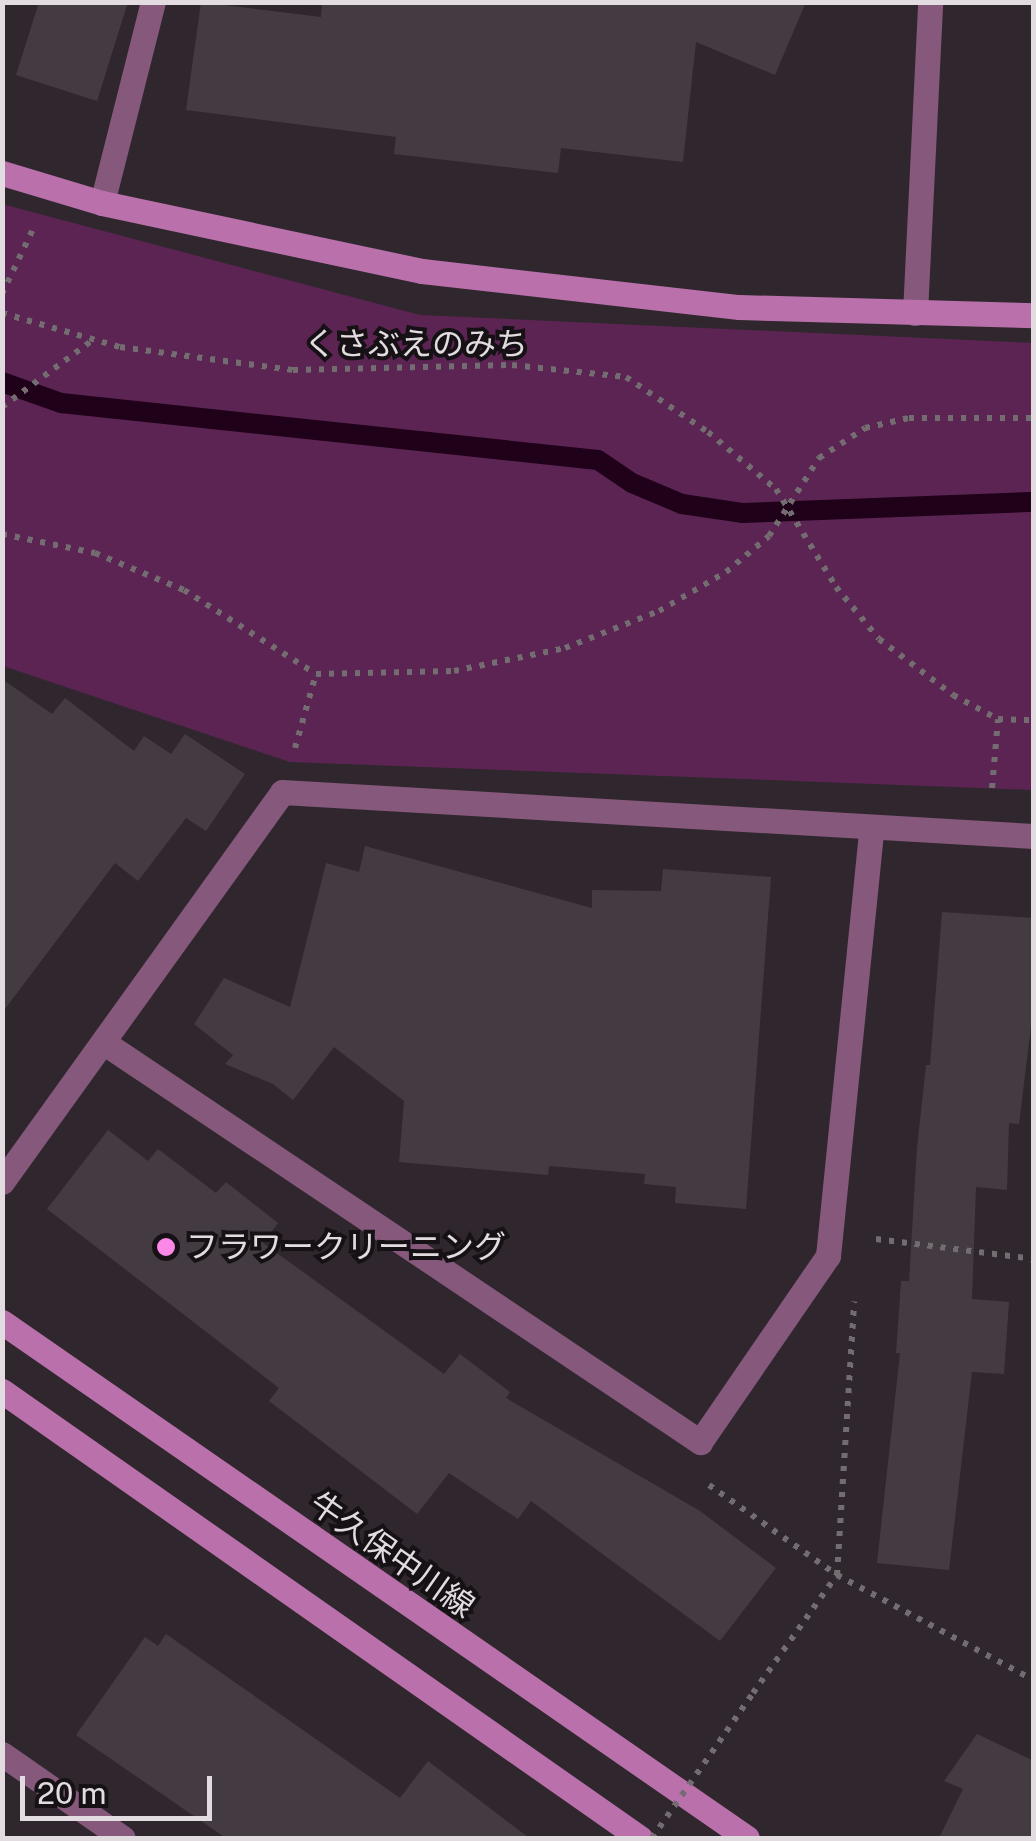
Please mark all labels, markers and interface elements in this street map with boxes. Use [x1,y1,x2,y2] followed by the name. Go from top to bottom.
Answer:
[304,325,528,363] street label: くさぶえのみち
[186,1228,506,1266] place label: フラワークリーニング
[155,1236,177,1258] marker: フラワークリーニング
[302,1484,482,1626] street label: 牛久保中川線
[25,1756,218,1818] scale bar
[37,1775,106,1811] text: 20 m

